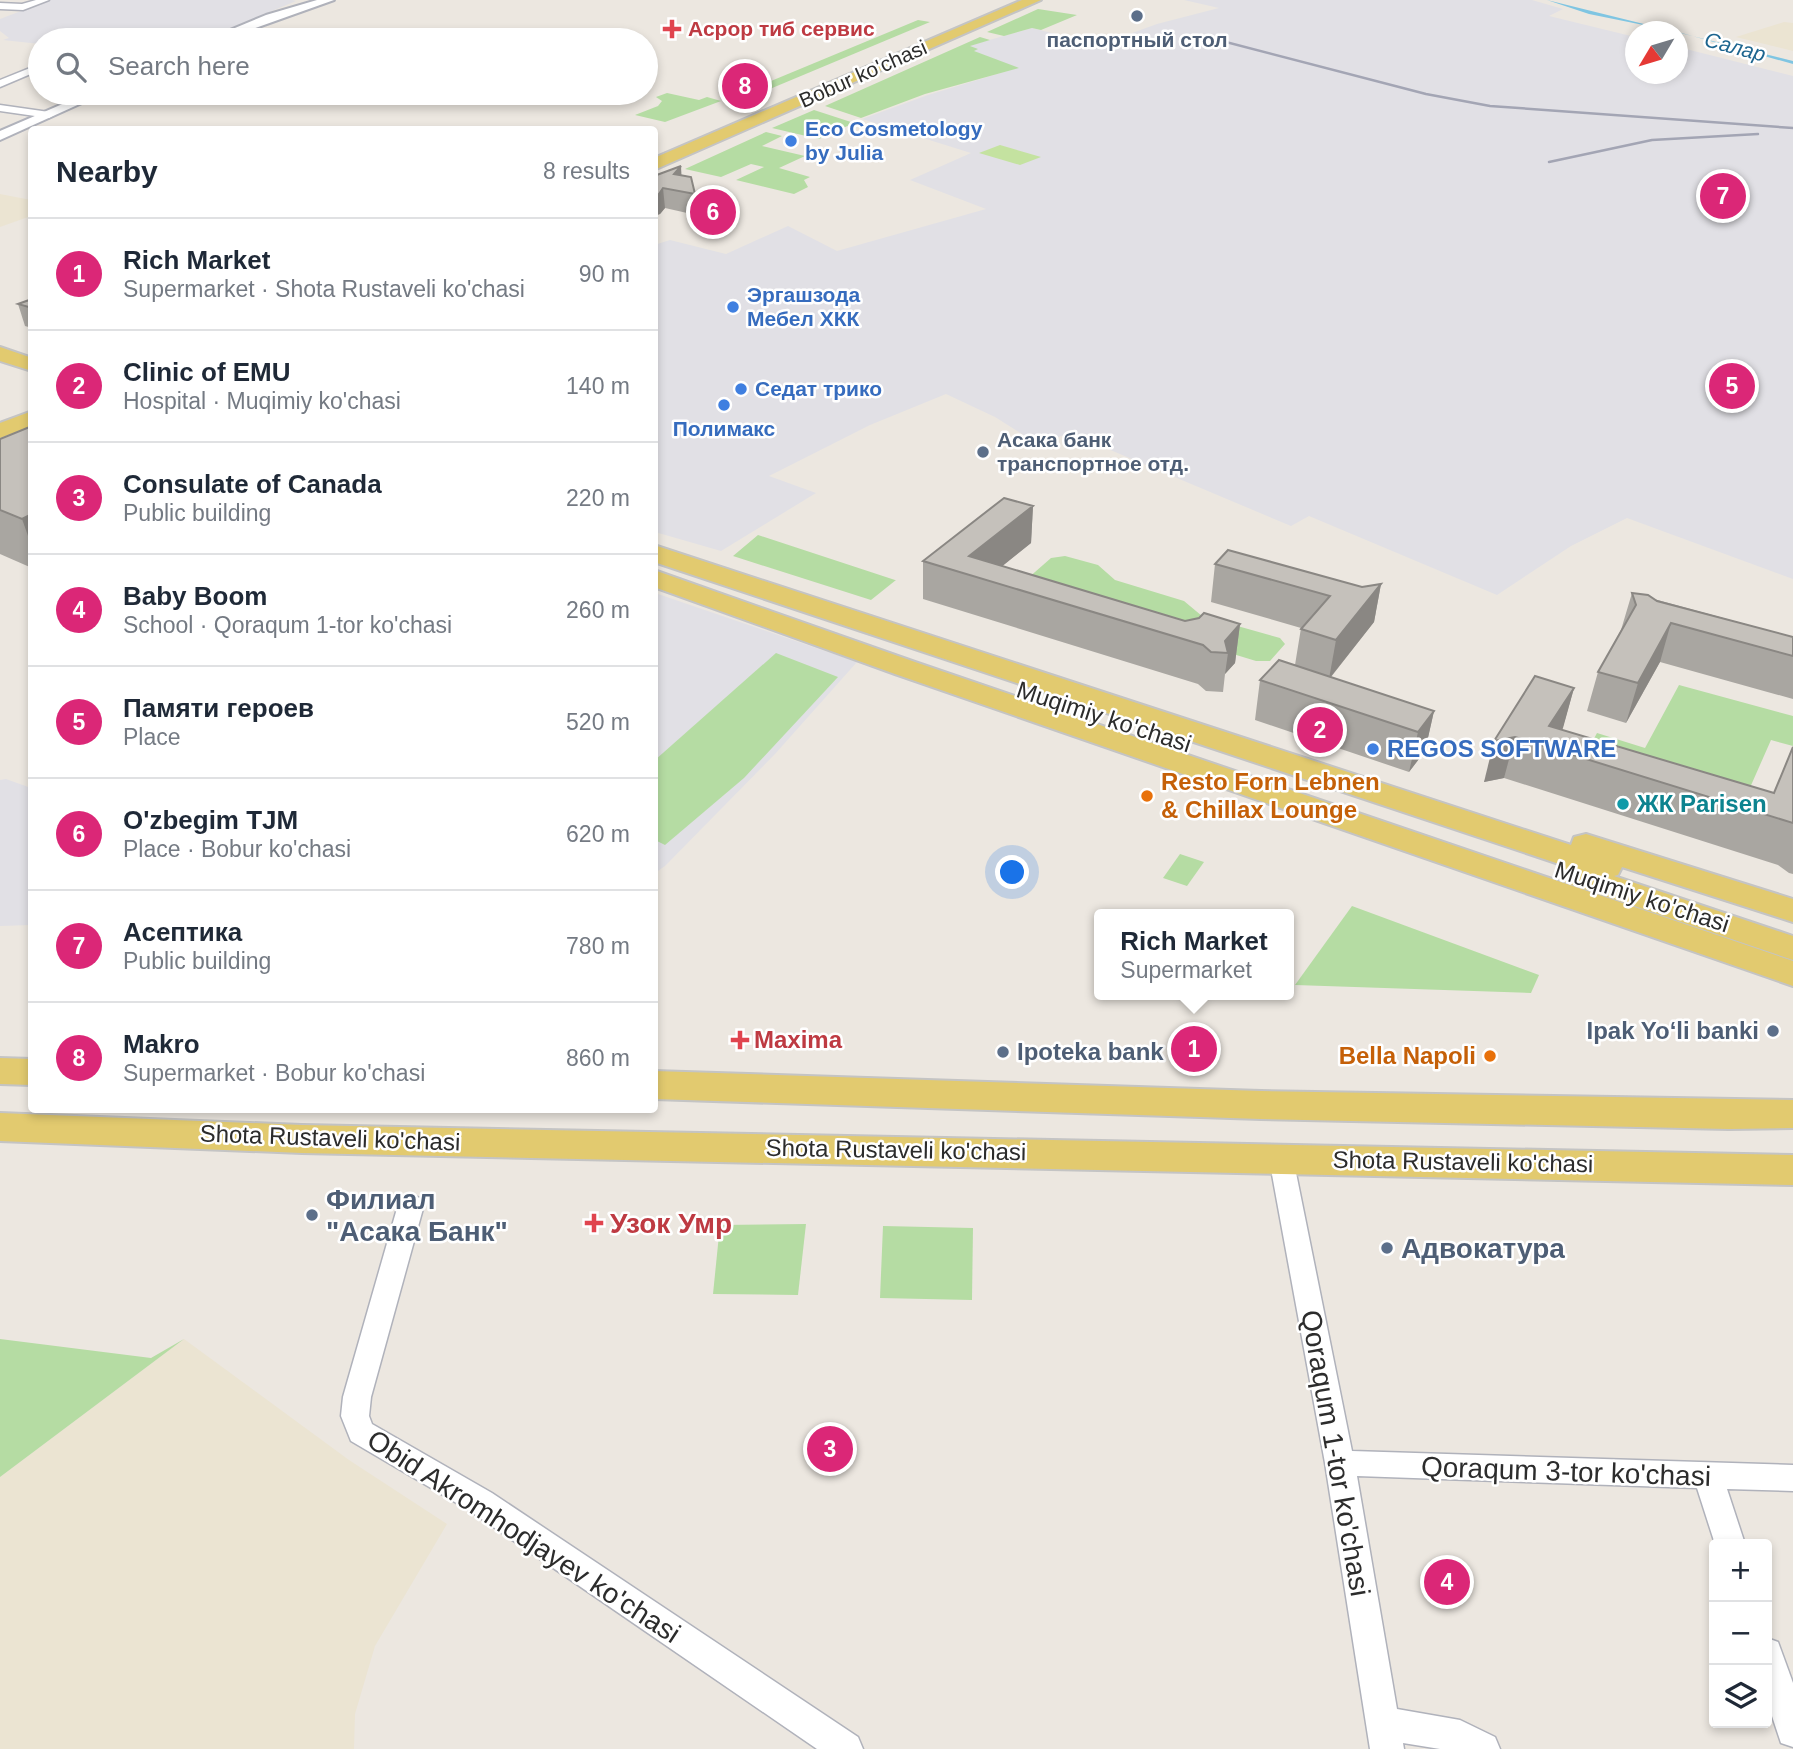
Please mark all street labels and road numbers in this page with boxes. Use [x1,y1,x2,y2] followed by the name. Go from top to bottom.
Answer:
[795,35,930,112] street label: Bobur ko'chasi
[1013,676,1195,757] street label: Muqimiy ko'chasi
[1551,856,1733,937] street label: Muqimiy ko'chasi
[199,1119,461,1156] street label: Shota Rustaveli ko'chasi
[765,1134,1027,1165] street label: Shota Rustaveli ko'chasi
[1332,1146,1594,1177] street label: Shota Rustaveli ko'chasi
[1295,1308,1376,1599] street label: Qoraqum 1-tor ko'chasi
[362,1424,686,1649] street label: Obid Akromhodjayev ko'chasi
[1420,1451,1712,1492] street label: Qoraqum 3-tor ko'chasi

